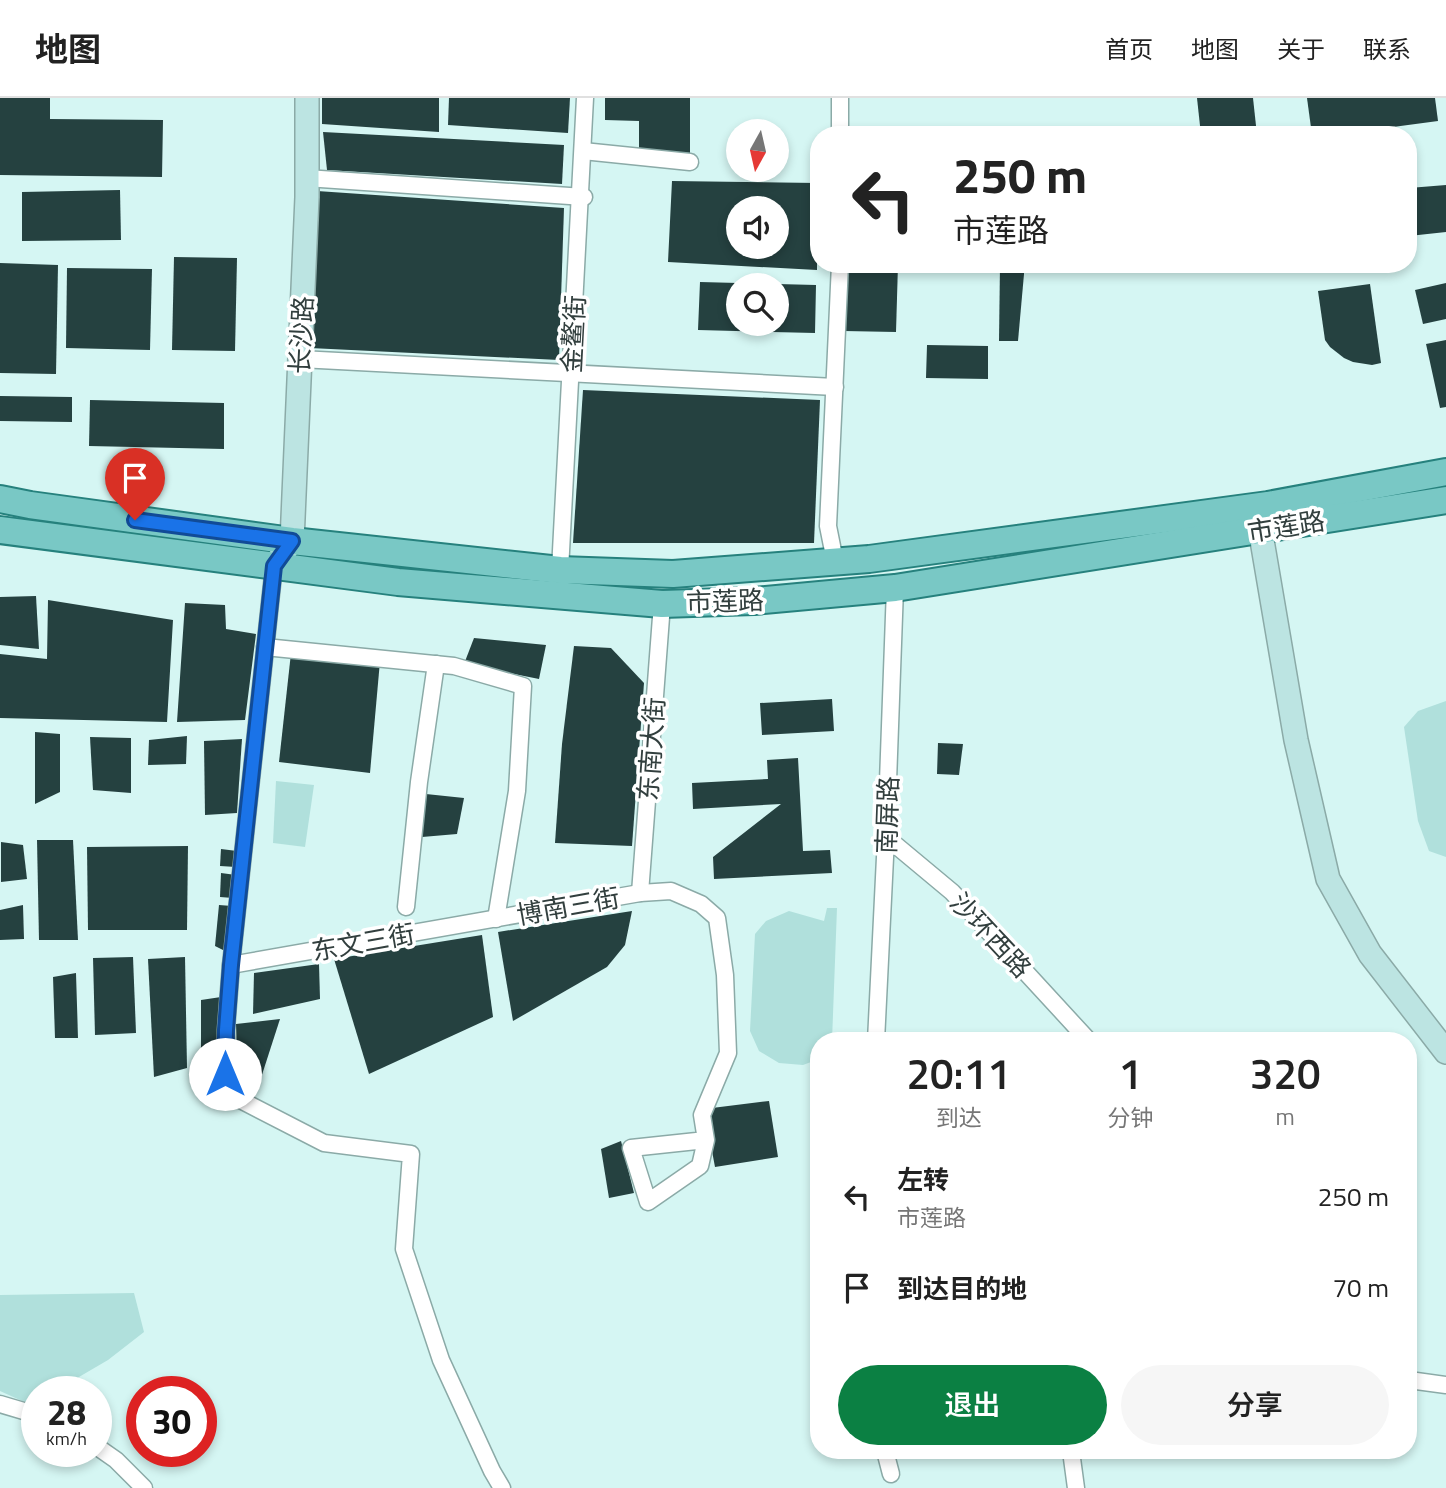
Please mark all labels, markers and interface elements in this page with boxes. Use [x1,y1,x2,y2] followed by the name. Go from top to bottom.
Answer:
[35,24,101,74] text: 地图
[1105,31,1153,67] text: 首页
[1191,31,1239,67] text: 地图
[1277,31,1325,67] text: 关于
[1363,31,1411,67] text: 联系
[726,119,789,182] north arrow
[726,119,789,336] map controls
[953,137,1087,212] text: 250 m
[838,154,929,245] icon: left
[726,196,789,259] button: sound
[953,206,1049,254] text: 市莲路
[726,273,789,336] button: search
[551,294,595,374] street label: 金鳌街
[279,295,323,375] street label: 长沙路
[105,448,165,520] pin
[116,459,154,497] icon: arrive
[1244,501,1328,551] street label: 市莲路
[685,580,765,622] street label: 市莲路
[628,696,674,802] street label: 东南大街
[866,775,908,855] street label: 南屏路
[513,878,623,934] street label: 博南三街
[941,884,1041,986] street label: 沙环西路
[308,914,418,970] street label: 东文三街
[188,1037,262,1111] position arrow
[907,1041,1011,1105] text: 20:11
[1119,1041,1142,1105] text: 1
[1250,1041,1320,1105] text: 320
[1276,1099,1295,1134] text: m
[936,1100,982,1135] text: 到达
[1107,1100,1153,1135] text: 分钟
[897,1160,949,1199] text: 左转
[1318,1177,1389,1216] text: 250 m
[838,1178,876,1216] icon: left
[897,1200,966,1235] text: 市莲路
[1332,1268,1389,1307] text: 70 m
[838,1269,876,1307] icon: arrive
[897,1269,1027,1308] text: 到达目的地
[838,1365,1107,1445] button: 退出
[1121,1365,1389,1445] button: 分享
[126,1376,217,1467] speed limit sign: 30
[47,1385,86,1439] text: 28
[46,1425,87,1452] text: km/h

